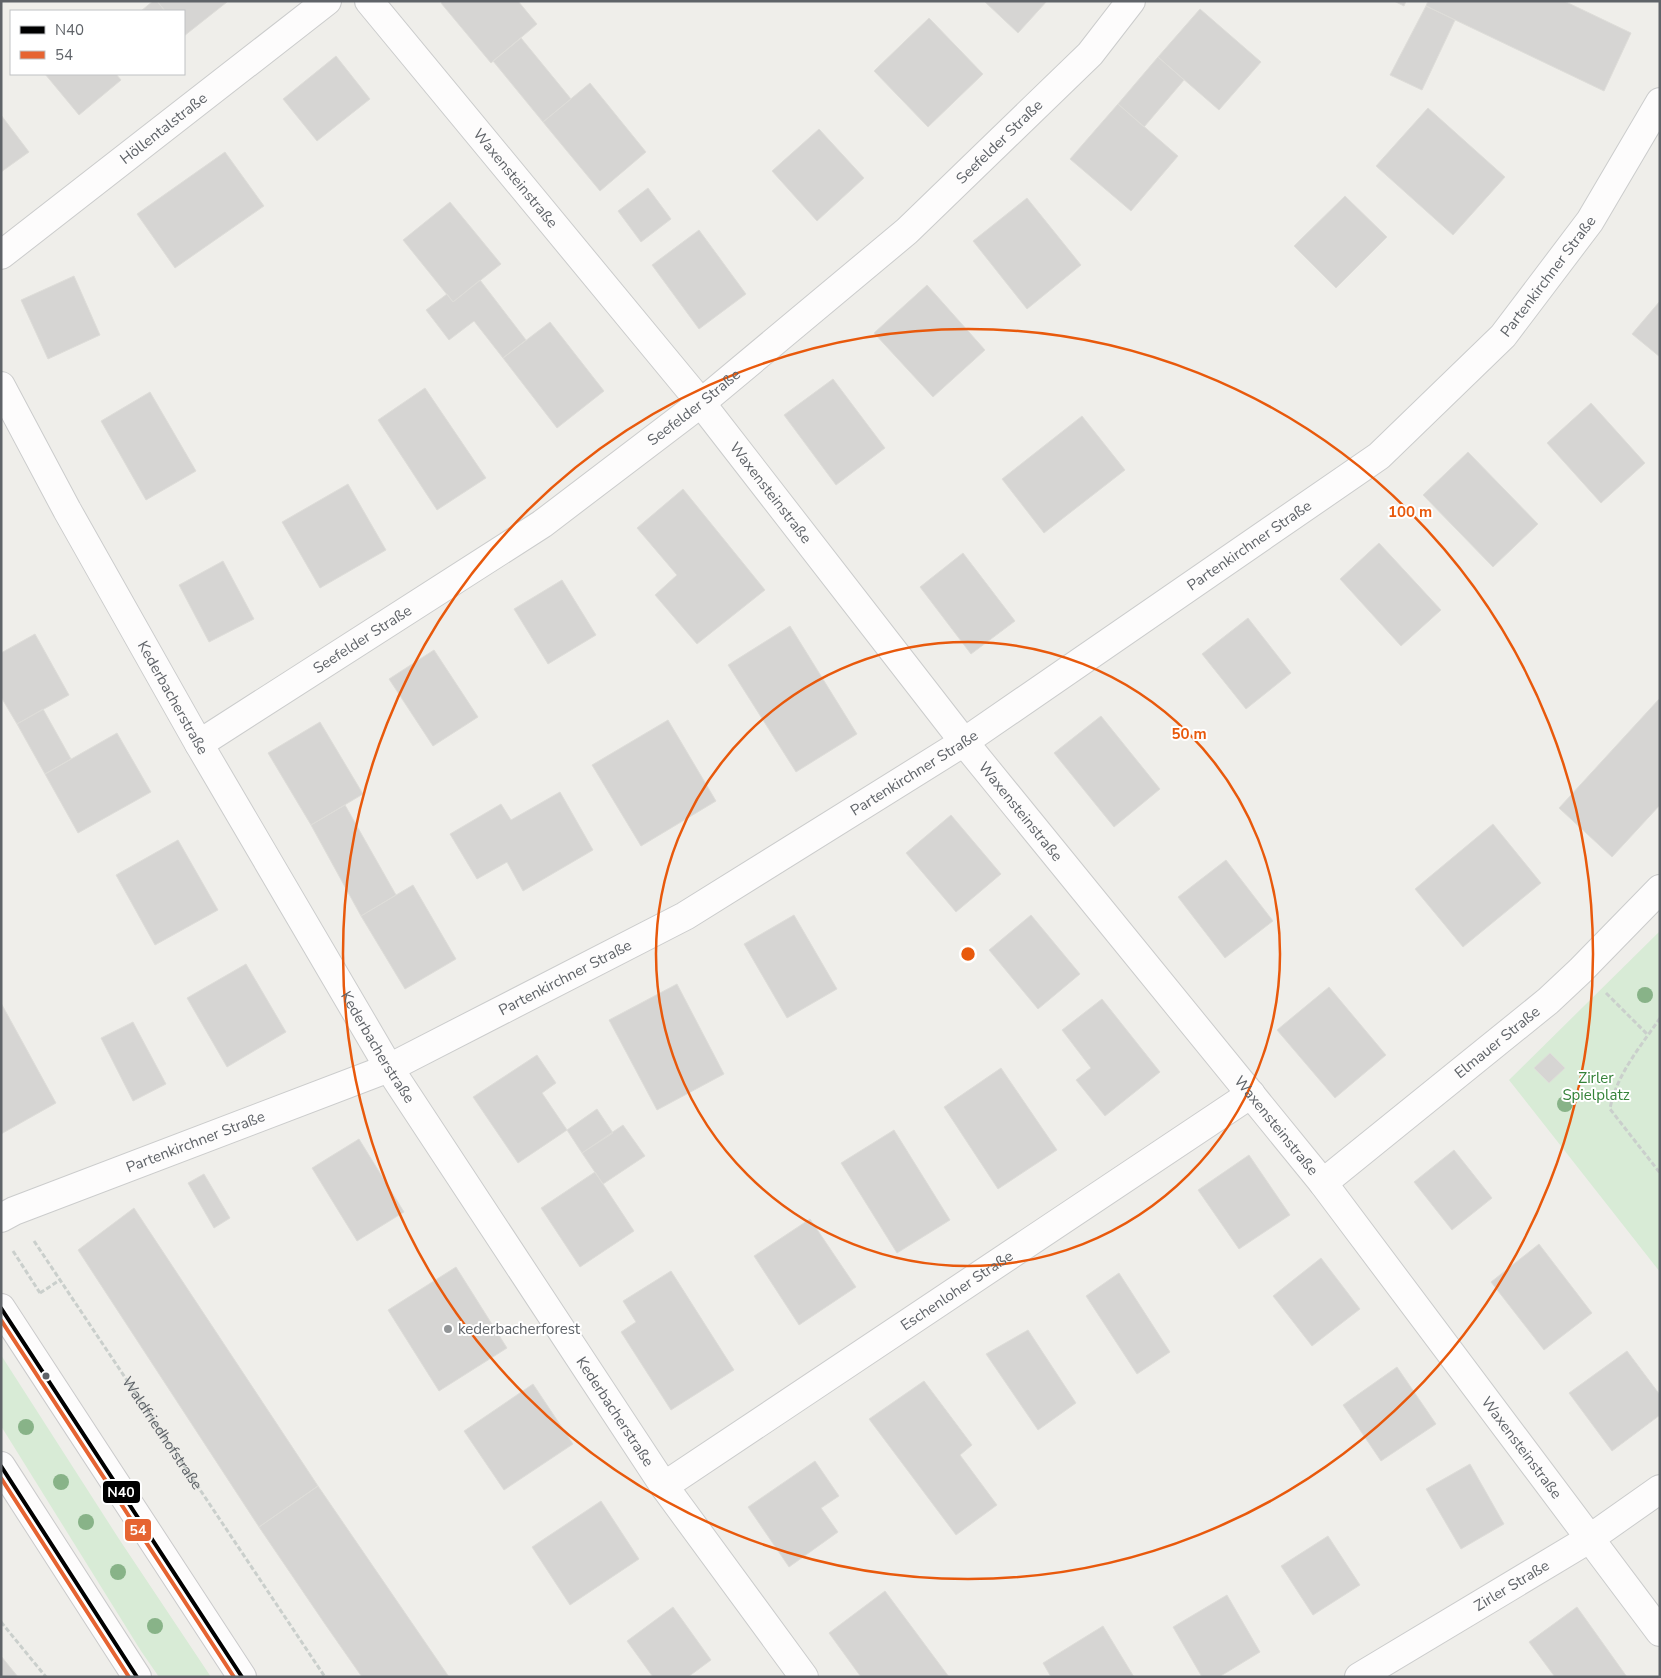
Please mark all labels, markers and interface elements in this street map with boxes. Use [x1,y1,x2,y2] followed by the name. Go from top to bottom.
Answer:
[10,10,185,75] legend
[55,20,84,40] text: N40
[55,45,73,65] text: 54
[116,88,211,169] street label: Höllentalstraße
[952,95,1047,188] street label: Seefelder Straße
[469,125,562,232] street label: Waxensteinstraße
[1496,212,1601,341] street label: Partenkirchner Straße
[643,364,745,450] street label: Seefelder Straße
[725,438,816,548] street label: Waxensteinstraße
[1183,496,1315,595] street label: Partenkirchner Straße
[1388,502,1432,522] text: 100 m
[309,600,415,678] street label: Seefelder Straße
[133,637,213,758] street label: Kederbacherstraße
[1171,724,1207,744] text: 50 m
[847,725,982,820] street label: Partenkirchner Straße
[974,757,1067,866] street label: Waxensteinstraße
[495,935,635,1020] street label: Partenkirchner Straße
[959,945,977,963] centre of rings
[336,987,419,1107] street label: Kederbacherstraße
[1450,1001,1544,1083] street label: Elmauer Straße
[1562,1068,1630,1105] park label: Zirler Spielplatz
[1230,1072,1323,1180] street label: Waxensteinstraße
[123,1106,268,1177] street label: Partenkirchner Straße
[897,1246,1017,1335] street label: Eschenloher Straße
[458,1319,581,1339] place label: kederbacherforest
[442,1323,454,1335] marker: kederbacherforest
[572,1353,658,1470] street label: Kederbacherstraße
[41,1371,51,1381] unlabelled marker
[117,1373,207,1494] street label: Waldfriedhofstraße
[1477,1392,1567,1503] street label: Waxensteinstraße
[102,1480,141,1504] line badge: N40
[107,1483,135,1502] text: N40
[124,1518,152,1542] line badge: 54
[130,1521,147,1540] text: 54
[1470,1555,1553,1616] street label: Zirler Straße

